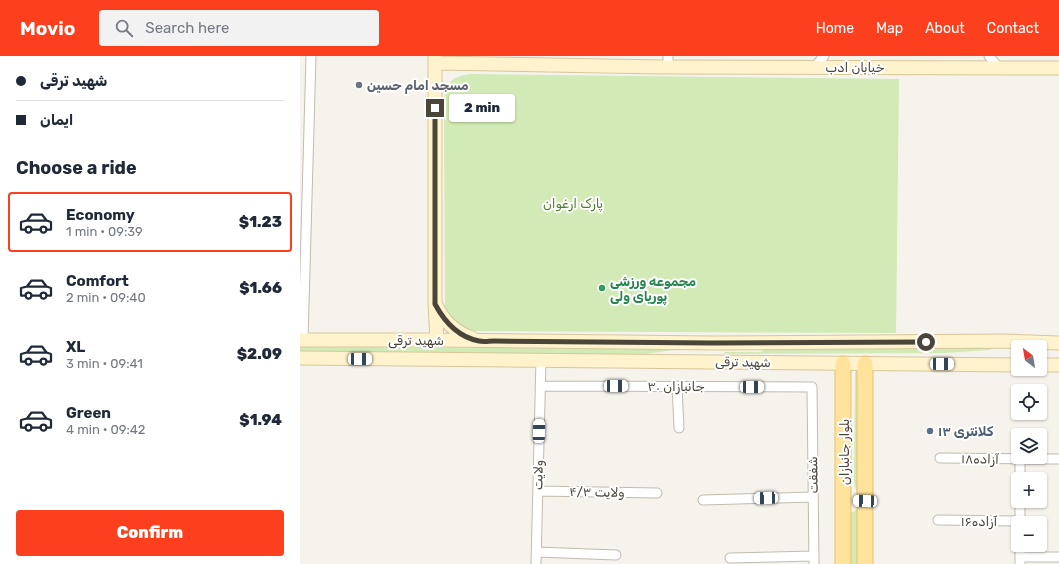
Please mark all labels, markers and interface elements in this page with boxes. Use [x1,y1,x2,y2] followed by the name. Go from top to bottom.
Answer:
[99,10,379,46] search box
[20,17,75,40] text: Movio
[113,17,135,39] icon: search
[145,19,229,37] text: Search here
[816,20,854,37] text: Home
[876,20,903,37] text: Map
[925,20,965,37] text: About
[987,20,1039,37] text: Contact
[825,60,885,75] street label: خیابان ادب
[40,72,107,90] text: شهید ترقی
[367,78,469,94] place label: مسجد امام حسین
[354,80,364,90] marker: مسجد امام حسین
[449,94,515,122] callout: 2 min
[426,99,444,117] route end
[464,100,500,115] text: 2 min
[40,111,74,129] text: ایمان
[16,157,137,179] text: Choose a ride
[543,196,603,212] park label: پارک ارغوان
[18,204,54,240] icon: car
[66,206,135,224] text: Economy
[239,213,282,231] text: $1.23
[66,224,143,239] text: 1 min · 09:39
[18,270,54,306] icon: car
[66,272,129,290] text: Comfort
[610,274,696,306] place label: مجموعه ورزشی پوریای ولی
[239,279,282,297] text: $1.66
[597,283,607,293] marker: مجموعه ورزشی پوریای ولی
[66,290,146,305] text: 2 min · 09:40
[388,333,444,349] street label: شهید ترقی
[917,333,935,351] route start
[18,336,54,372] icon: car
[66,338,85,356] text: XL
[1011,340,1047,376] north arrow
[1011,340,1047,552] map controls
[237,345,282,363] text: $2.09
[348,353,372,365] car
[715,354,771,371] street label: شهید ترقی
[66,356,143,371] text: 3 min · 09:41
[930,358,954,370] car
[648,379,704,395] street label: جانبازان ۳۰
[604,380,628,392] car
[740,381,764,393] car
[1011,384,1047,420] button: locate
[18,402,54,438] icon: car
[66,404,111,422] text: Green
[239,411,282,429] text: $1.94
[533,419,545,443] car
[837,419,853,485] street label: بلوار جانبازان
[66,422,146,437] text: 4 min · 09:42
[938,424,994,439] place label: کلانتری ۱۳
[925,426,935,436] marker: کلانتری ۱۳
[1011,428,1047,464] button: layers
[961,451,999,468] street label: آزاده۱۸
[805,456,821,494] street label: شفقت
[530,460,547,490] street label: ولایت
[1011,472,1047,508] button: +
[569,484,625,501] street label: ولایت ۴/۳
[754,492,778,504] car
[853,495,877,507] car
[16,510,284,556] button: Confirm
[961,514,997,530] street label: آزاده۱۶
[1011,516,1047,552] button: −

